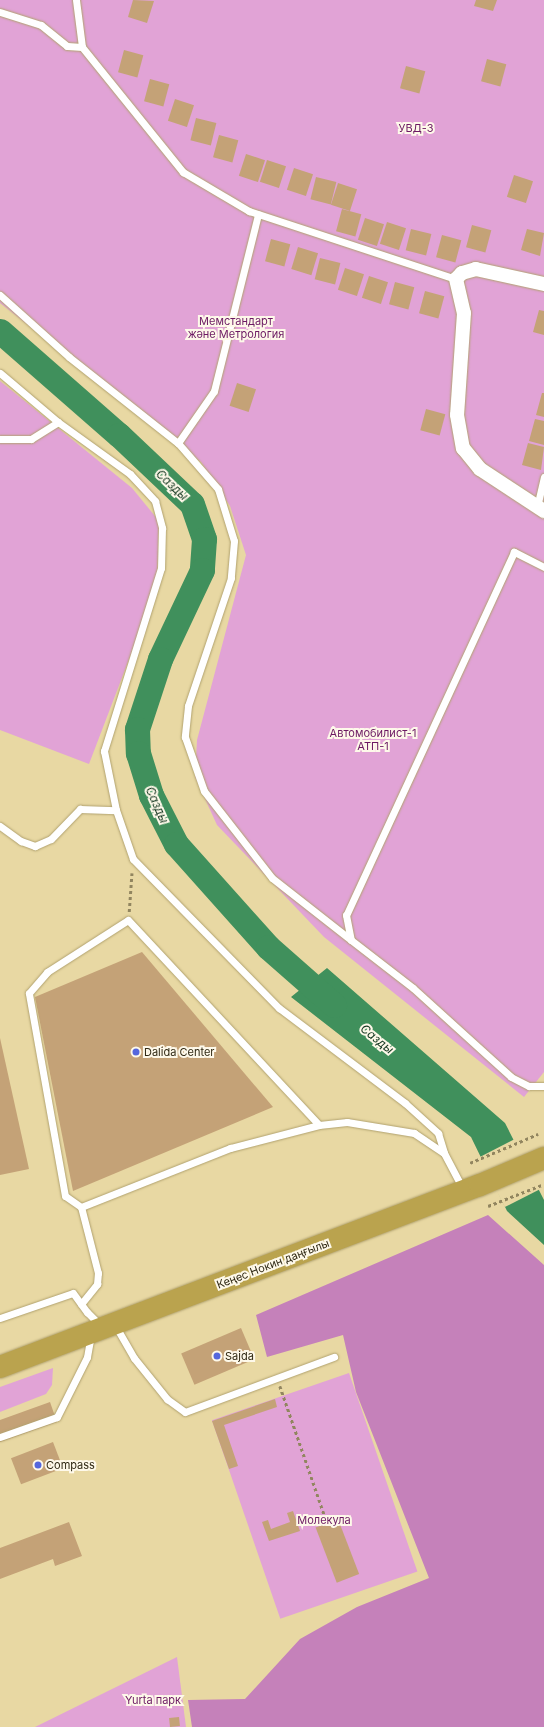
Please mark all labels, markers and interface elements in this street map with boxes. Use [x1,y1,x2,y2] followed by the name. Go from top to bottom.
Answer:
[399,121,433,135] park label: УВД-3
[188,315,284,341] park label: Мемстандарт және Метрология
[153,467,191,503] water label: Сазды
[330,727,416,753] park label: Автомобилист-1 АТП-1
[143,785,171,825] water label: Сазды
[358,1021,396,1057] water label: Сазды
[144,1045,214,1059] place label: Dalida Center
[131,1047,141,1057] marker: Dalida Center
[215,1236,331,1292] street label: Кеңес Нокин даңғылы
[225,1349,254,1363] place label: Sajda
[212,1351,222,1361] marker: Sajda
[46,1458,95,1472] place label: Compass
[33,1460,43,1470] marker: Compass
[297,1513,351,1527] park label: Молекула
[125,1693,181,1707] park label: Yurta парк

